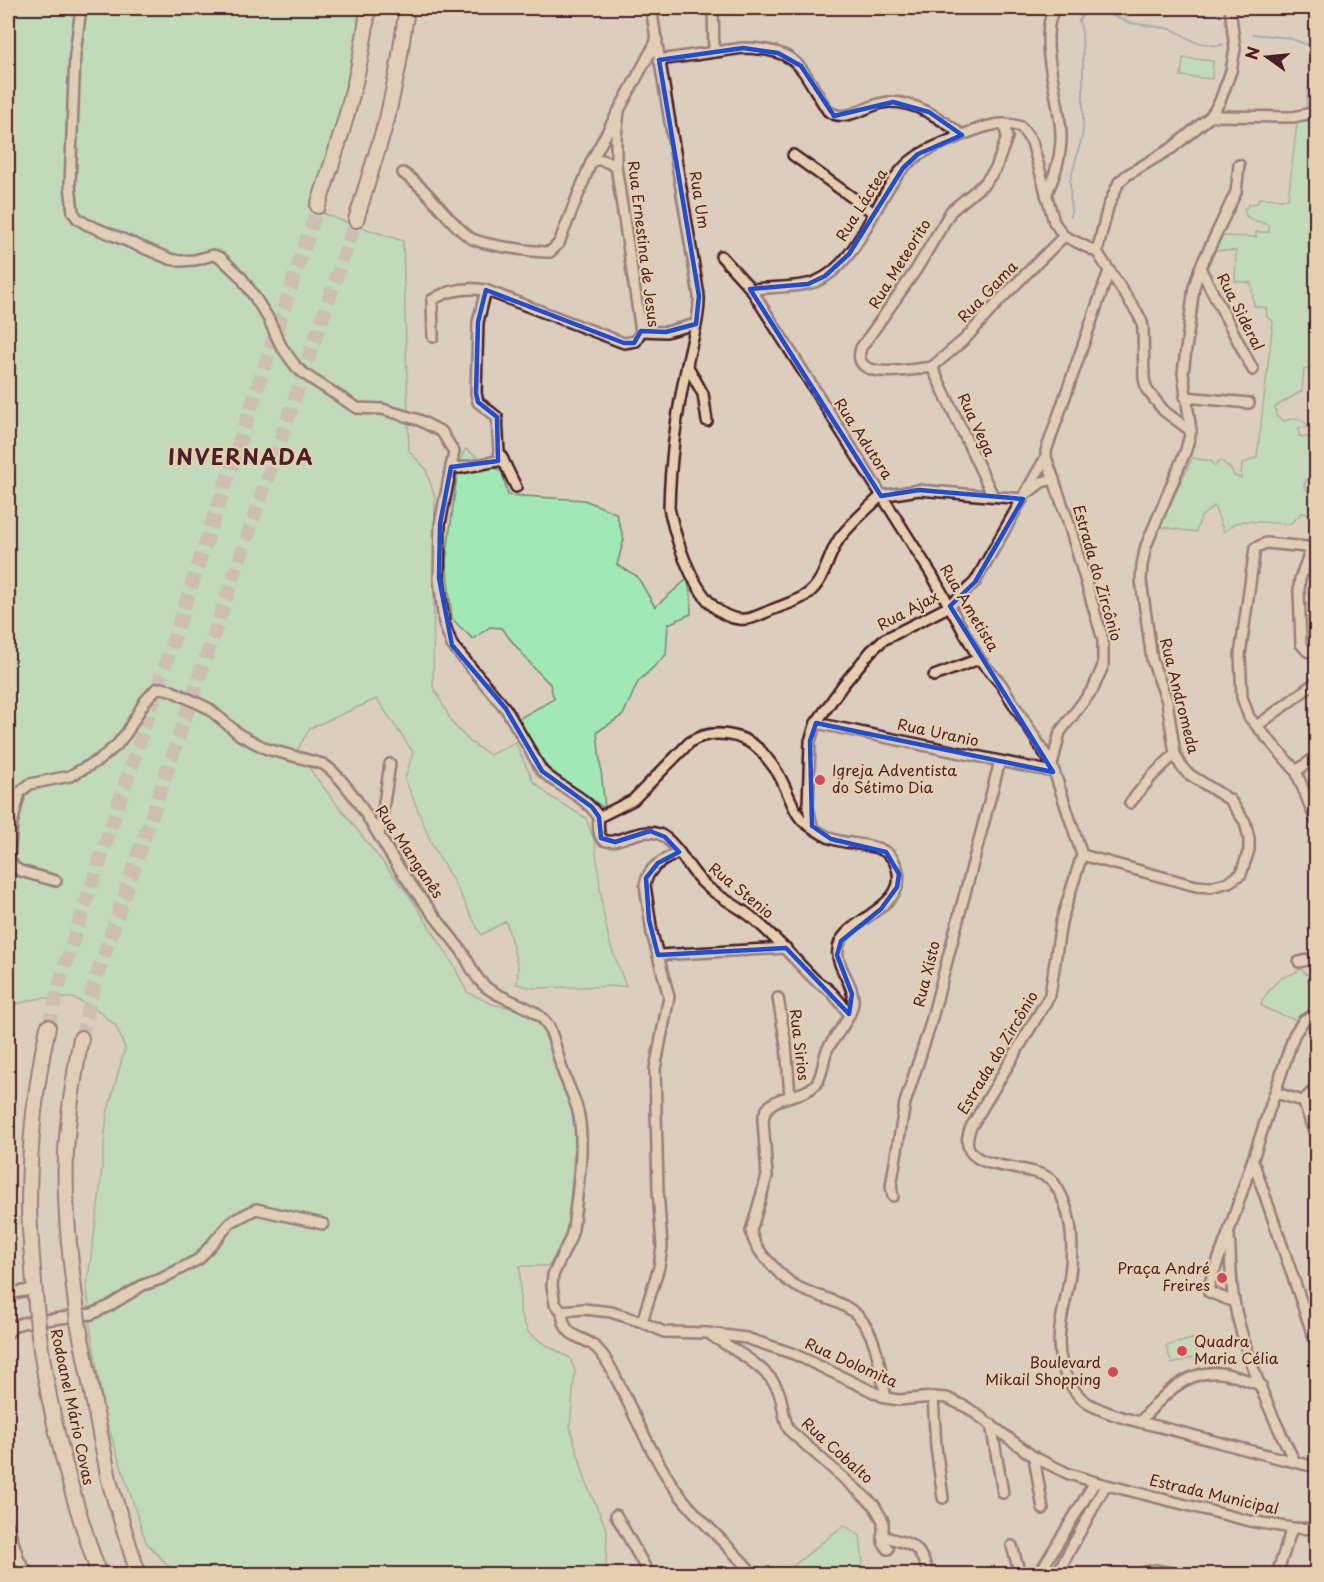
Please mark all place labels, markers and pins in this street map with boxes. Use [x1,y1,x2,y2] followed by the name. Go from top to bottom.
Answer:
[832,758,957,798] place label: Igreja Adventista do Sétimo Dia
[813,773,827,787] marker: Igreja Adventista do Sétimo Dia
[1117,1256,1210,1296] place label: Praça André Freires
[1215,1271,1229,1285] marker: Praça André Freires
[1194,1329,1279,1369] place label: Quadra Maria Célia
[1175,1344,1189,1358] marker: Quadra Maria Célia
[985,1350,1101,1390] place label: Boulevard Mikail Shopping
[1106,1365,1120,1379] marker: Boulevard Mikail Shopping

